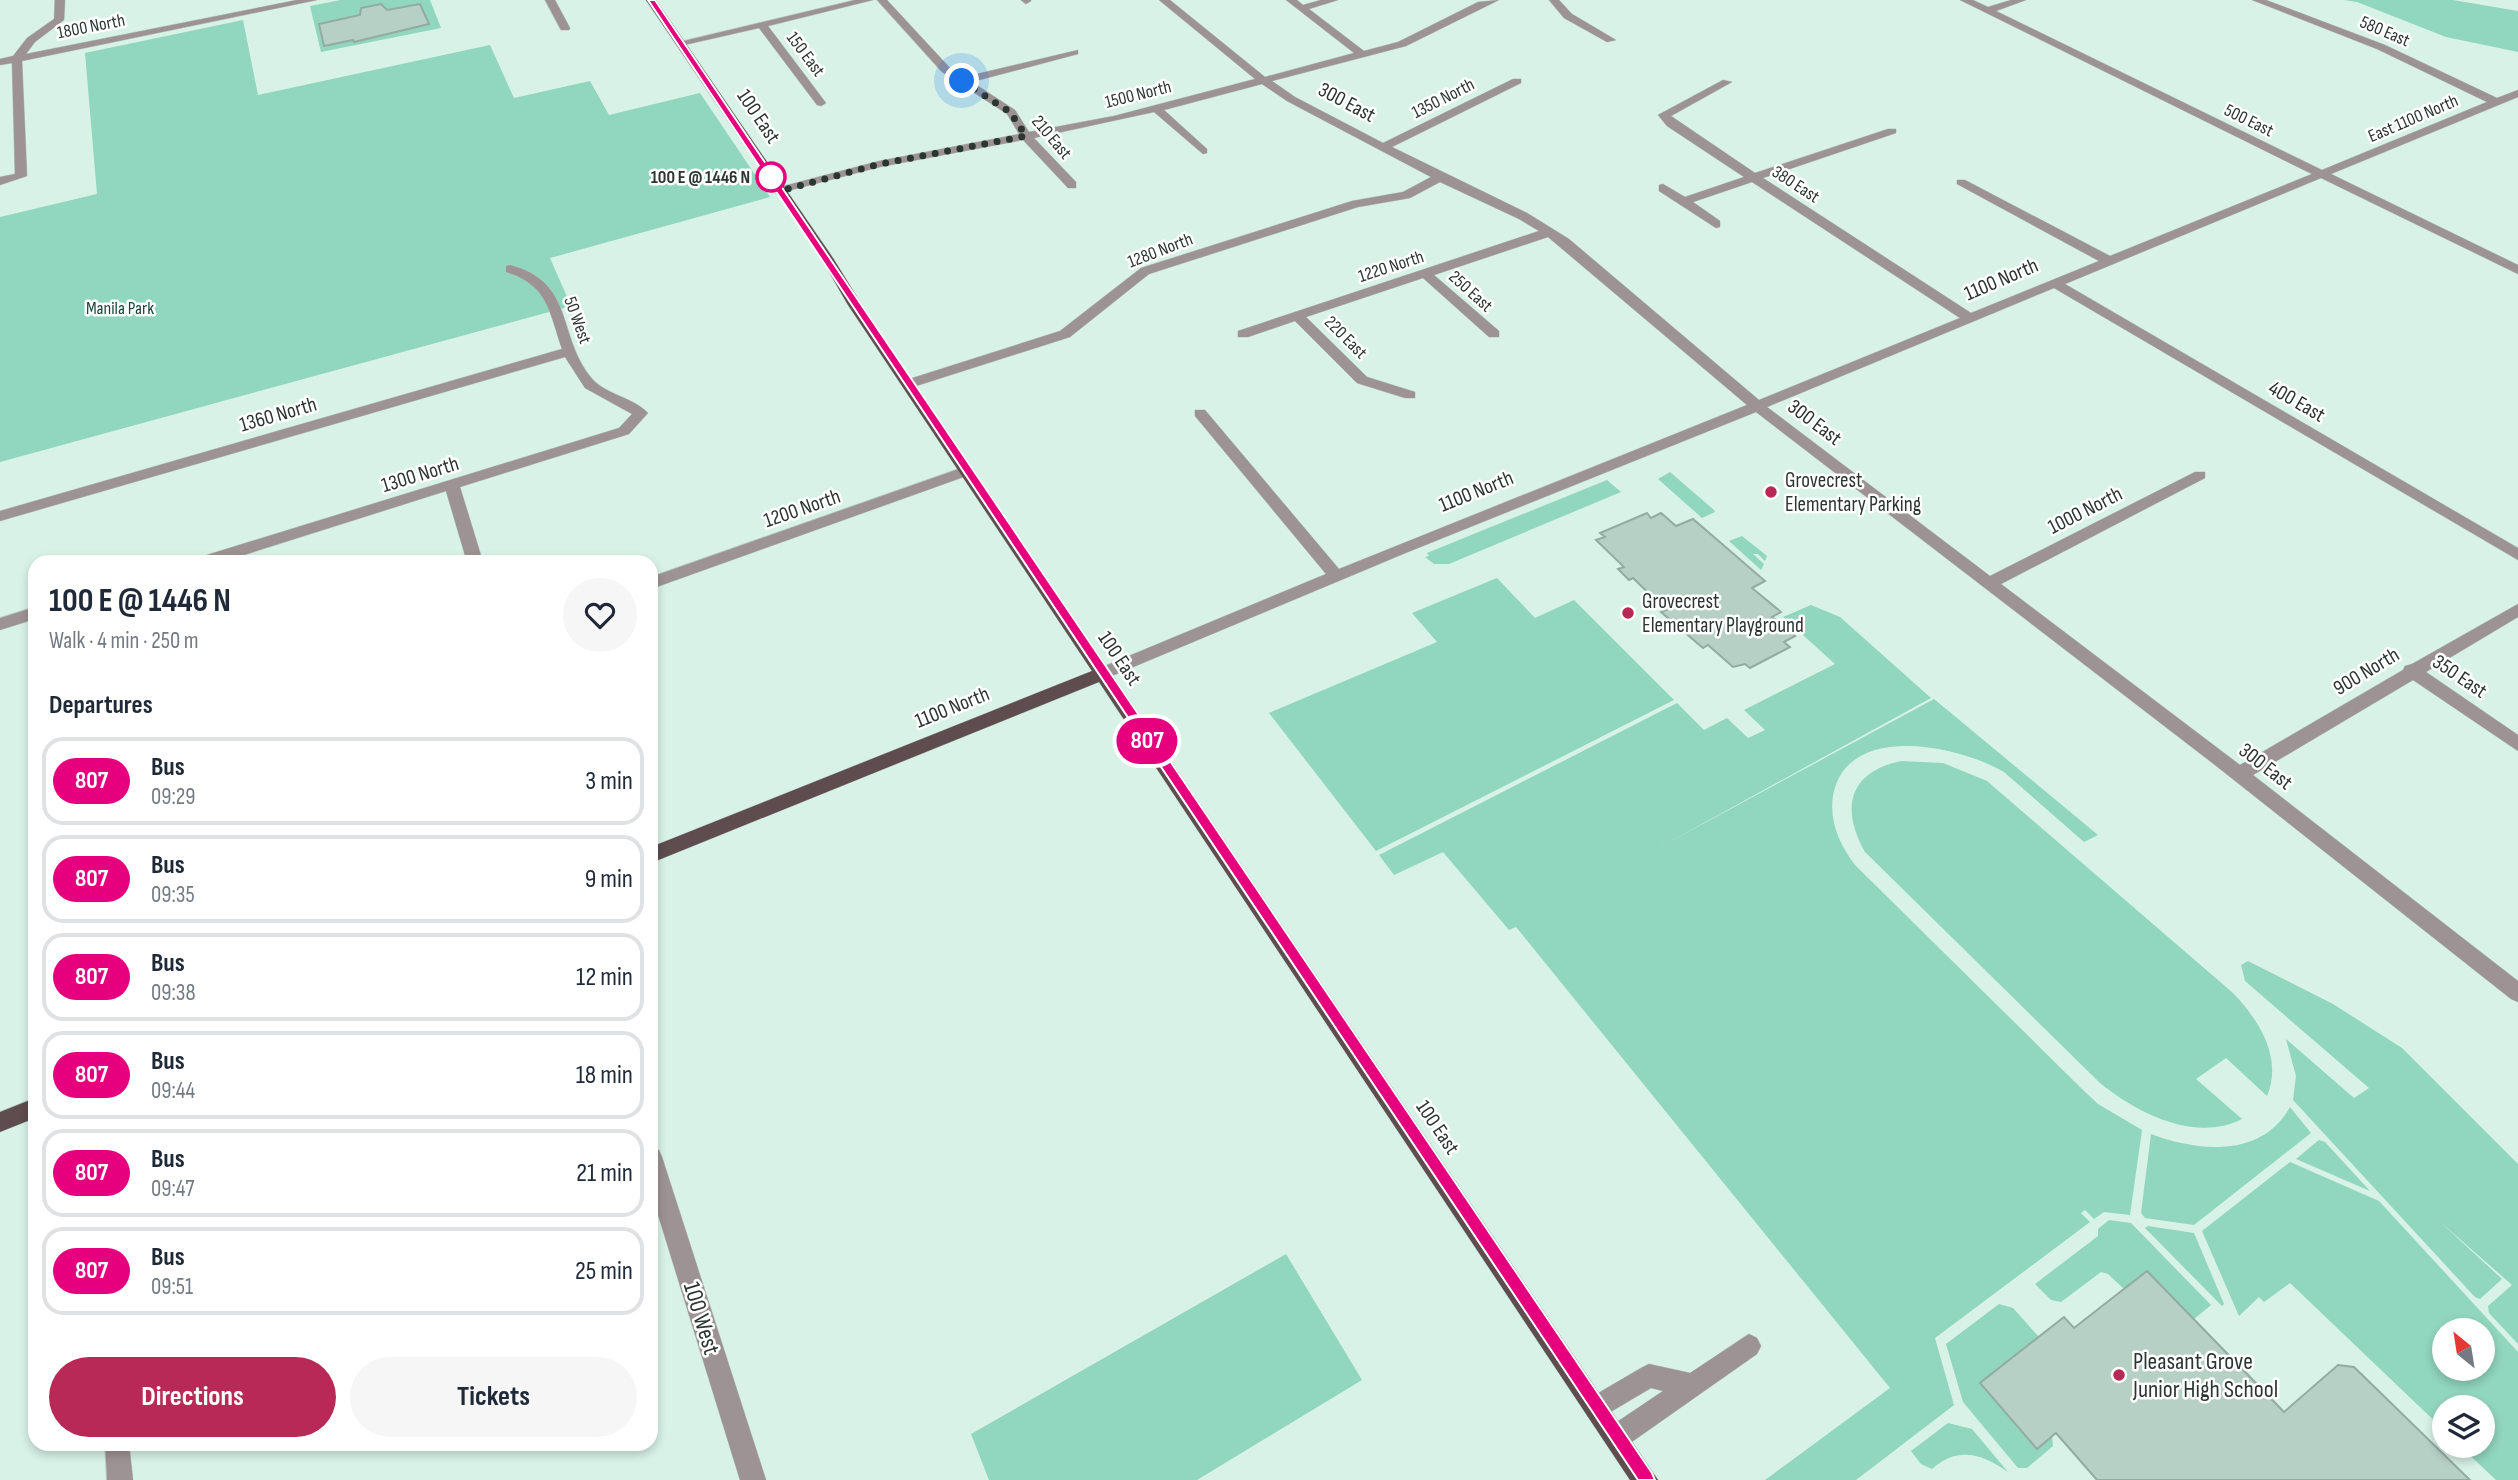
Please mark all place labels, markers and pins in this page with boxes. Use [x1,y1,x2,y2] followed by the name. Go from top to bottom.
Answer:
[756,162,786,192] marker: 100 E @ 1446 N
[651,167,750,188] place label: 100 E @ 1446 N
[1785,468,1921,517] place label: Grovecrest Elementary Parking
[1763,484,1779,500] marker: Grovecrest Elementary Parking
[1642,589,1804,638] place label: Grovecrest Elementary Playground
[1620,605,1636,621] marker: Grovecrest Elementary Playground
[2132,1347,2278,1404] place label: Pleasant Grove Junior High School
[2111,1367,2127,1383] marker: Pleasant Grove Junior High School

